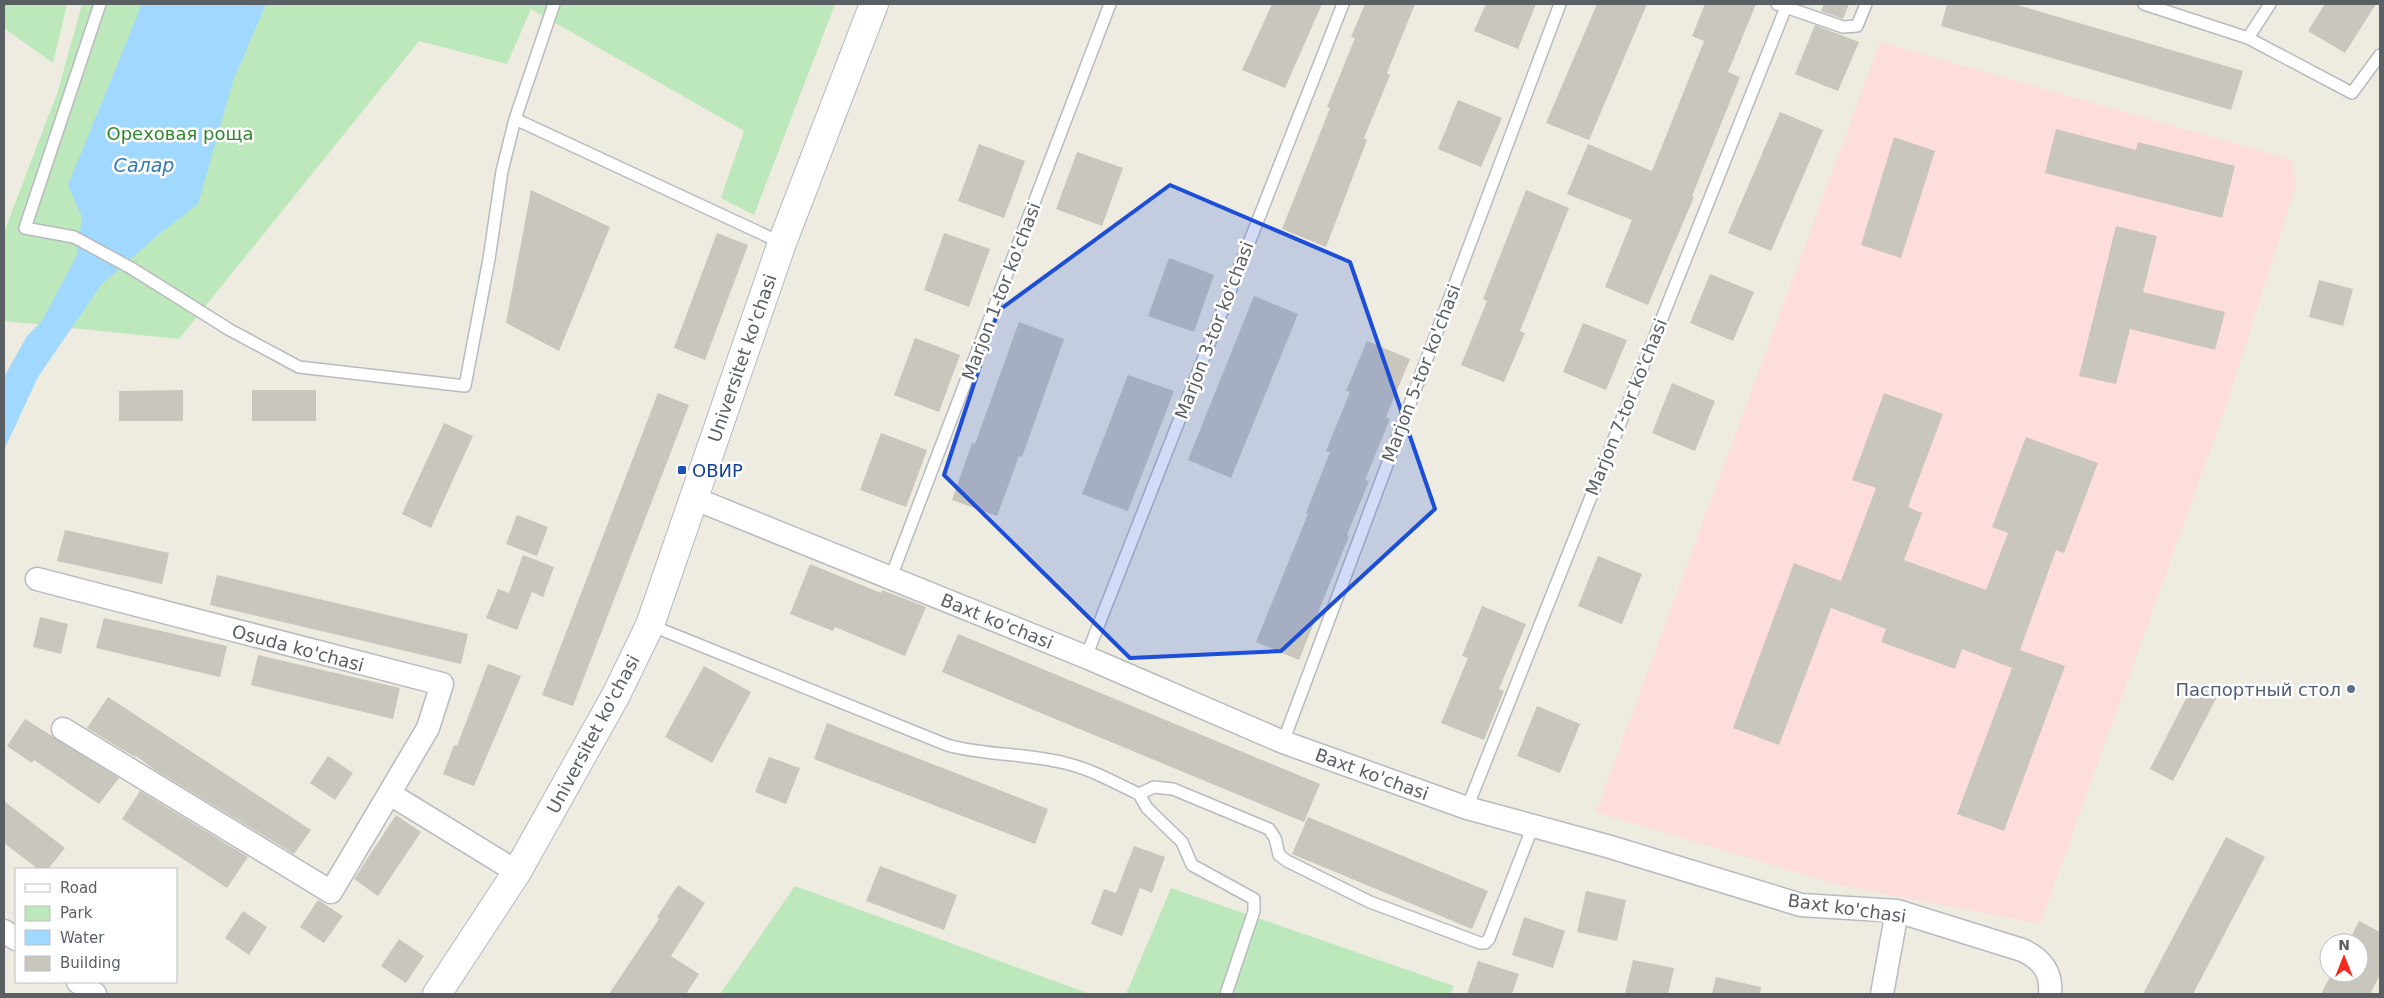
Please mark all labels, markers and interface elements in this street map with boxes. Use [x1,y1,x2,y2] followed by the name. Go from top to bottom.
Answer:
[107,123,253,144] park label: Ореховая роща
[114,154,174,176] water label: Салар
[957,199,1045,383] street label: Marjon 1-tor ko'chasi
[1170,238,1258,422] street label: Marjon 3-tor ko'chasi
[703,271,781,445] street label: Universitet ko'chasi
[1377,281,1465,465] street label: Marjon 5-tor ko'chasi
[1581,316,1671,498] street label: Marjon 7-tor ko'chasi
[692,460,743,481] place label: ОВИР
[676,464,688,476] marker: ОВИР
[938,589,1056,653] street label: Baxt ko'chasi
[230,620,366,676] street label: Osuda ko'chasi
[542,651,644,817] street label: Universitet ko'chasi
[2176,679,2341,700] place label: Паспортный стол
[2345,683,2357,695] marker: Паспортный стол
[1312,744,1432,804] street label: Baxt ko'chasi
[15,868,178,983] legend
[60,879,98,897] text: Road
[1786,889,1908,927] street label: Baxt ko'chasi
[60,904,93,922] text: Park
[60,929,105,947] text: Water
[2319,933,2369,983] north arrow
[2338,937,2350,953] text: N
[60,954,121,972] text: Building

